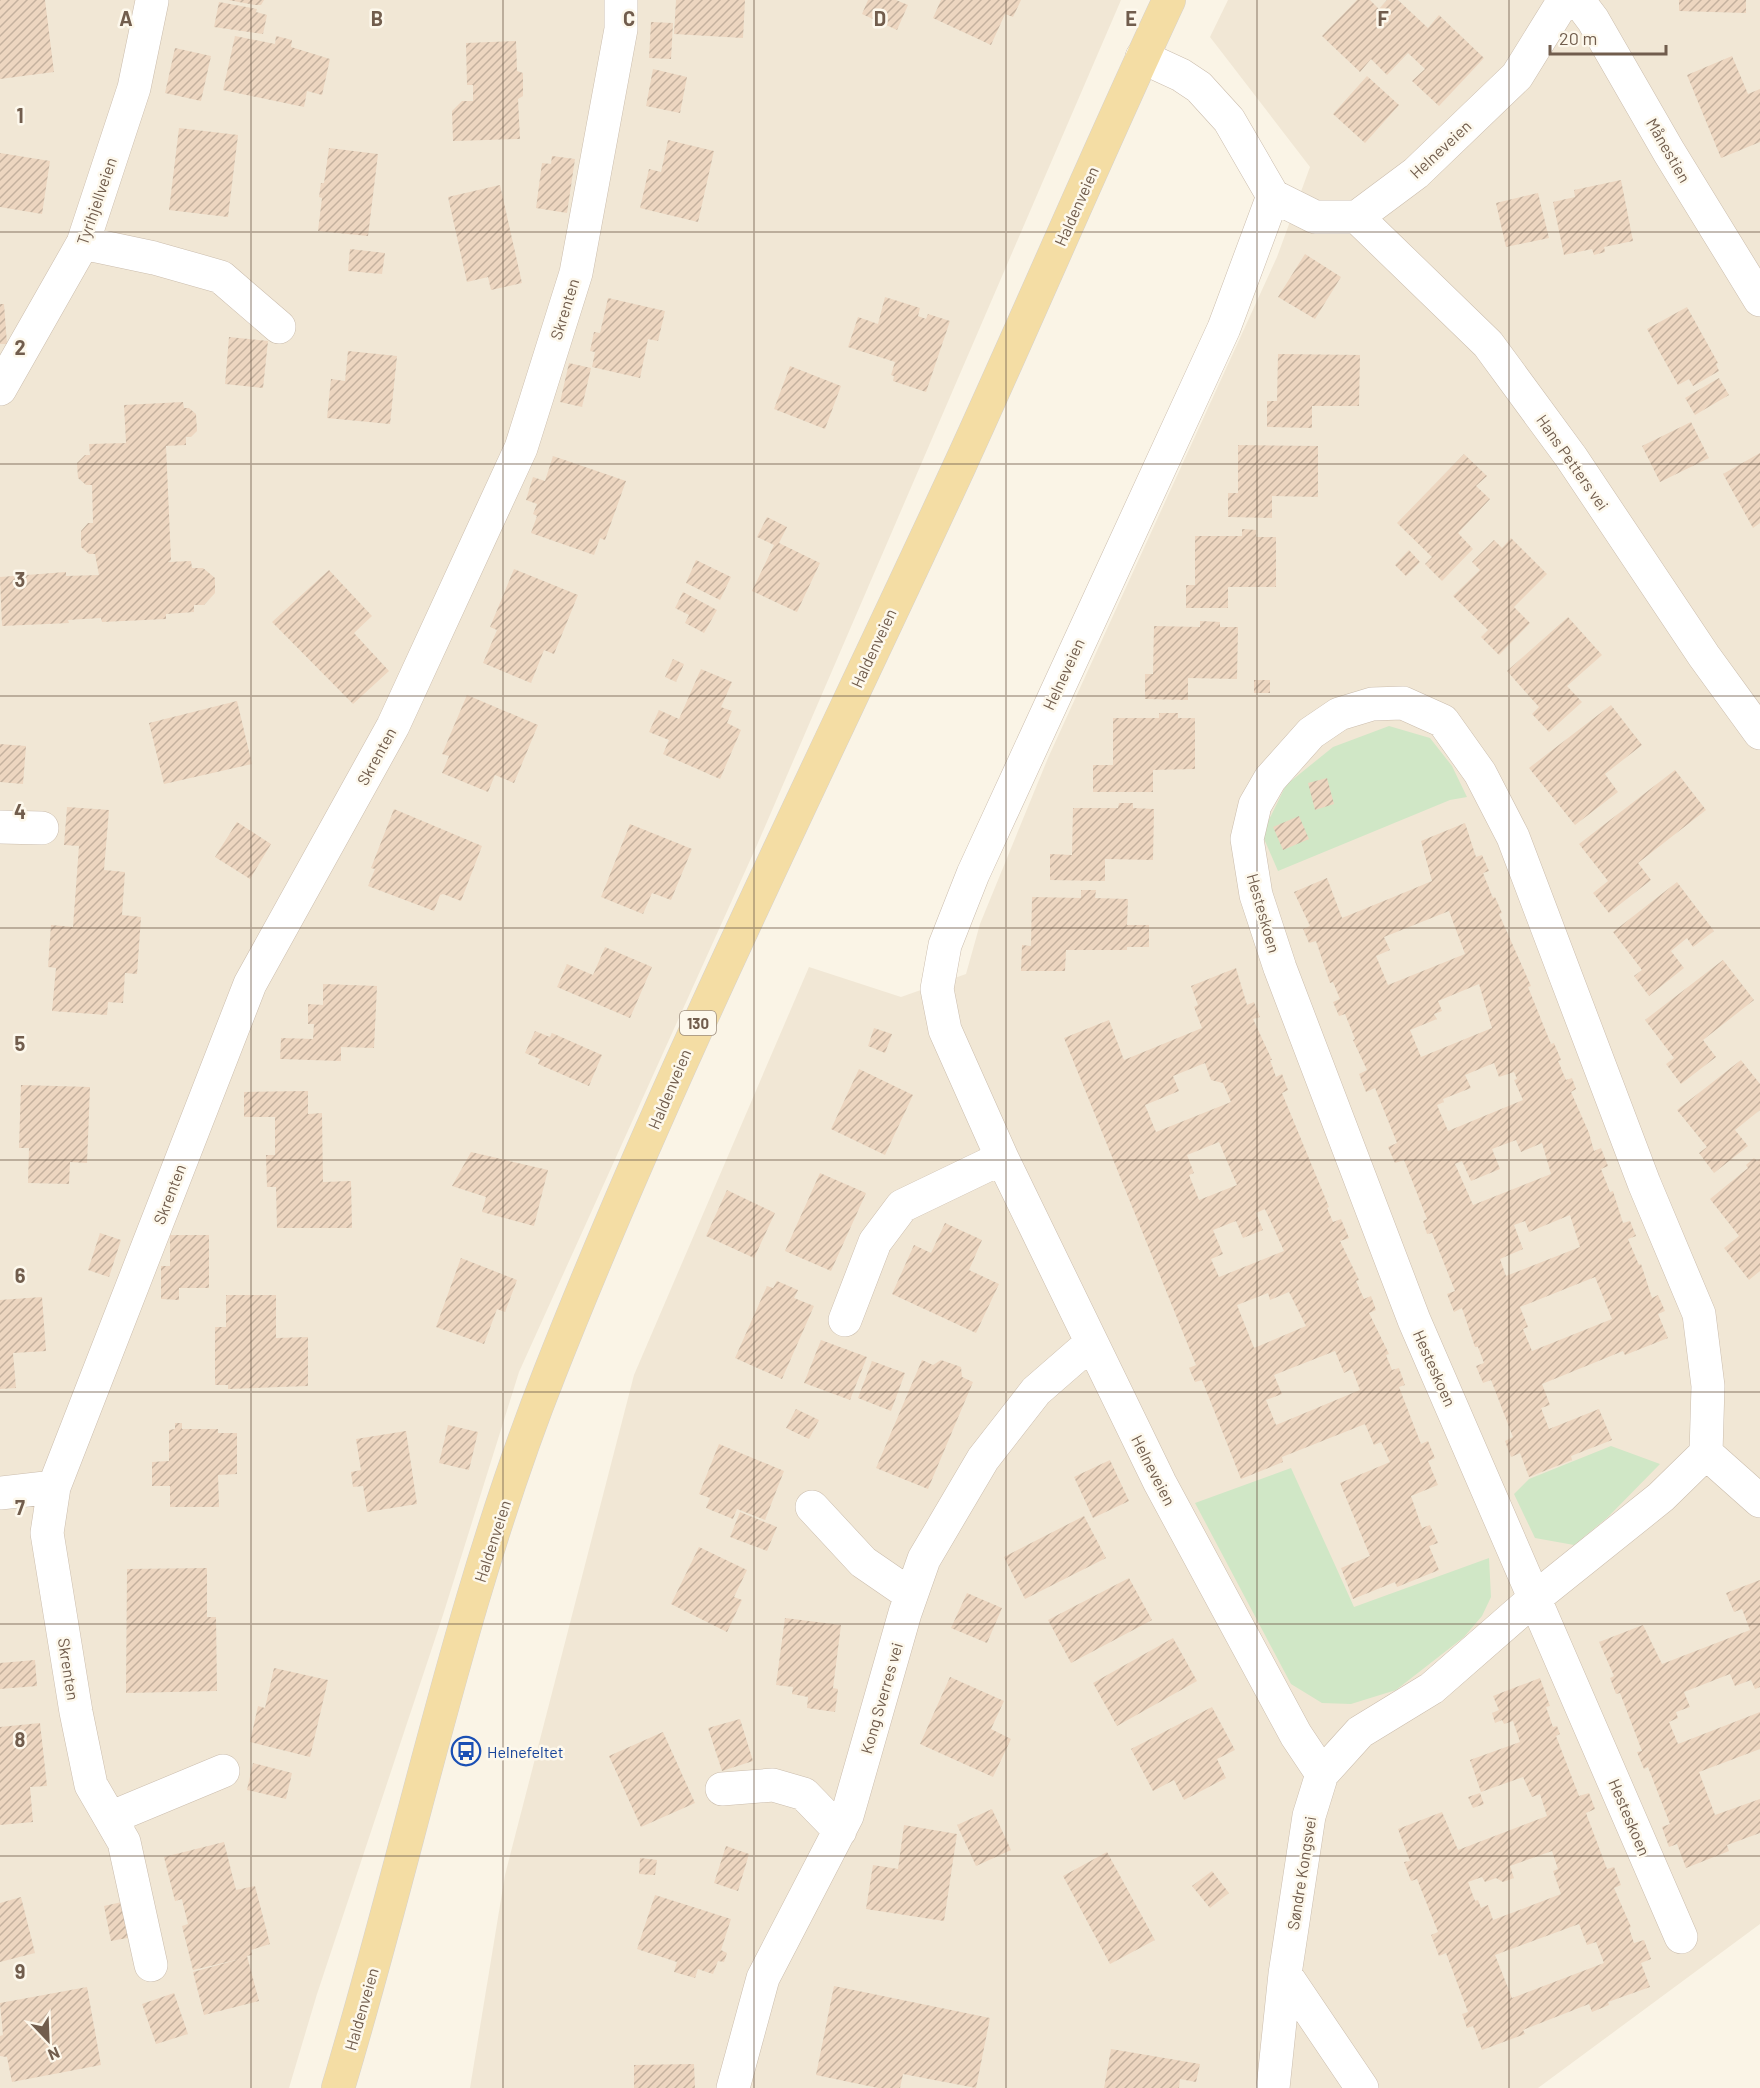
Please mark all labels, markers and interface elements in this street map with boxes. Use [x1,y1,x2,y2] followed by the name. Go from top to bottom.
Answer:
[119,6,133,30] text: A
[371,6,383,30] text: B
[623,6,635,30] text: C
[874,6,886,30] text: D
[1125,6,1137,30] text: E
[1377,6,1389,30] text: F
[1550,18,1666,56] scale bar
[1559,27,1597,49] text: 20 m
[16,103,24,127] text: 1
[1643,114,1695,186] street label: Månestien
[1406,116,1474,182] street label: Helneveien
[72,155,120,247] street label: Tyrihjellveien
[1050,163,1102,249] street label: Haldenveien
[546,276,582,342] street label: Skrenten
[14,335,26,359] text: 2
[1533,411,1613,513] street label: Hans Petters vei
[15,567,25,591] text: 3
[846,605,900,691] street label: Haldenveien
[1038,635,1088,713] street label: Helneveien
[352,724,400,788] street label: Skrenten
[14,799,26,823] text: 4
[1244,871,1284,955] street label: Hesteskoen
[680,1011,716,1035] road number: 130
[15,1031,26,1055] text: 5
[644,1046,694,1132] street label: Haldenveien
[149,1161,189,1227] street label: Skrenten
[15,1263,26,1287] text: 6
[1410,1327,1460,1409] street label: Hesteskoen
[1128,1432,1180,1508] street label: Helneveien
[15,1495,25,1519] text: 7
[470,1498,514,1584] street label: Haldenveien
[55,1636,83,1702] street label: Skrenten
[856,1640,906,1756] street label: Kong Sverres vei
[15,1727,26,1751] text: 8
[450,1735,482,1767] bus stop icon: Helnefeltet
[487,1742,564,1761] place label: Helnefeltet
[1605,1776,1655,1858] street label: Hesteskoen
[1283,1815,1319,1931] street label: Søndre Kongsvei
[15,1959,25,1983] text: 9
[340,1965,382,2053] street label: Haldenveien
[18,2010,78,2070] north arrow
[45,2043,63,2065] text: N

